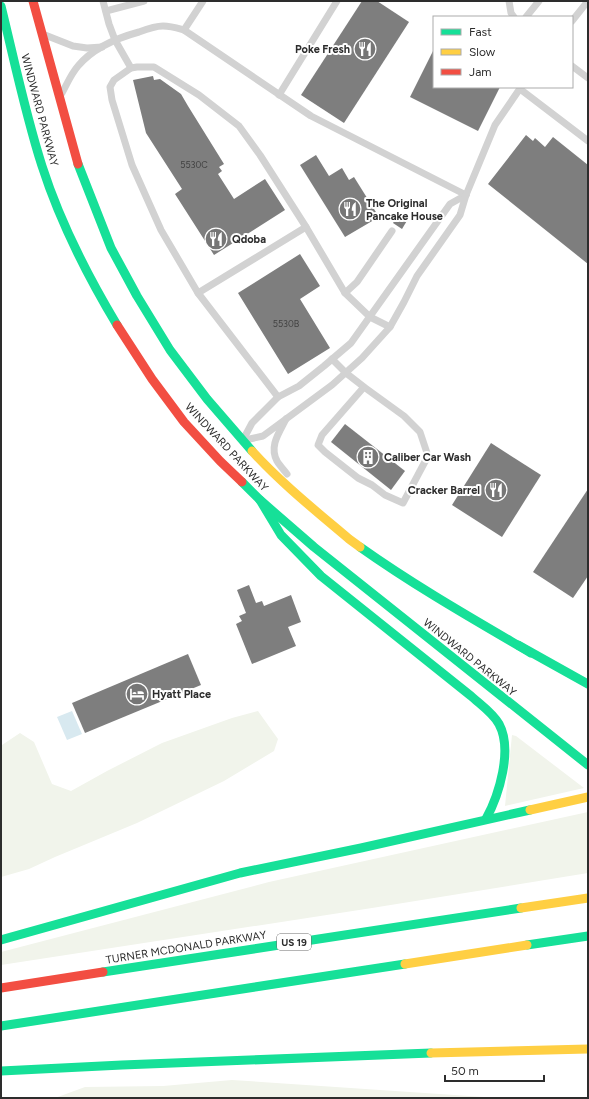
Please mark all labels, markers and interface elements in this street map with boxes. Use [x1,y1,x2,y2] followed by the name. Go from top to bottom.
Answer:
[433,16,573,88] legend
[469,25,492,39] text: Fast
[352,36,378,62] restaurant icon: Poke Fresh
[295,43,350,56] place label: Poke Fresh
[469,45,496,59] text: Slow
[18,52,61,168] street label: WINDWARD PARKWAY
[469,65,492,79] text: Jam
[180,159,208,170] house number: 5530C
[337,196,363,222] restaurant icon: The Original Pancake House
[366,197,443,223] place label: The Original Pancake House
[203,226,229,252] restaurant icon: Qdoba
[232,233,266,246] place label: Qdoba
[273,318,300,329] house number: 5530B
[182,401,271,494] street label: WINDWARD PARKWAY
[355,444,381,470] building icon: Caliber Car Wash
[384,451,471,464] place label: Caliber Car Wash
[483,477,509,503] restaurant icon: Cracker Barrel
[408,484,480,497] place label: Cracker Barrel
[421,616,519,699] street label: WINDWARD PARKWAY
[124,681,150,707] hotel icon: Hyatt Place
[152,688,211,701] place label: Hyatt Place
[105,928,268,967] street label: TURNER MCDONALD PARKWAY
[277,934,311,950] road number: US 19
[445,1057,544,1083] scale bar
[451,1064,479,1078] text: 50 m

